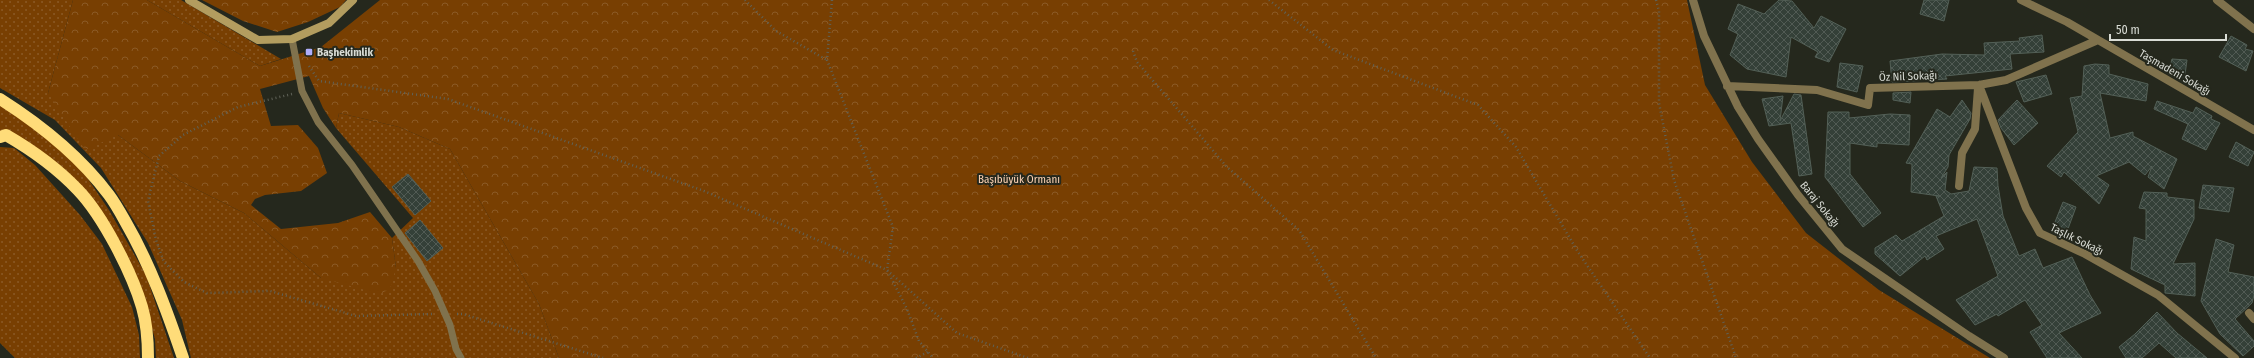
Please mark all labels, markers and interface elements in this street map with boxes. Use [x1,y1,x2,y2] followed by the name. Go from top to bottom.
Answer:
[2110,16,2226,42] scale bar
[2116,23,2140,37] text: 50 m
[317,46,373,59] place label: Başhekimlik
[304,47,314,57] marker: Başhekimlik
[2137,47,2213,98] street label: Taşmadeni Sokağı
[1879,69,1937,84] street label: Öz Nil Sokağı
[978,173,1060,186] park label: Başıbüyük Ormanı
[1797,179,1842,230] street label: Baraj Sokağı
[2048,221,2105,258] street label: Taşlık Sokağı

